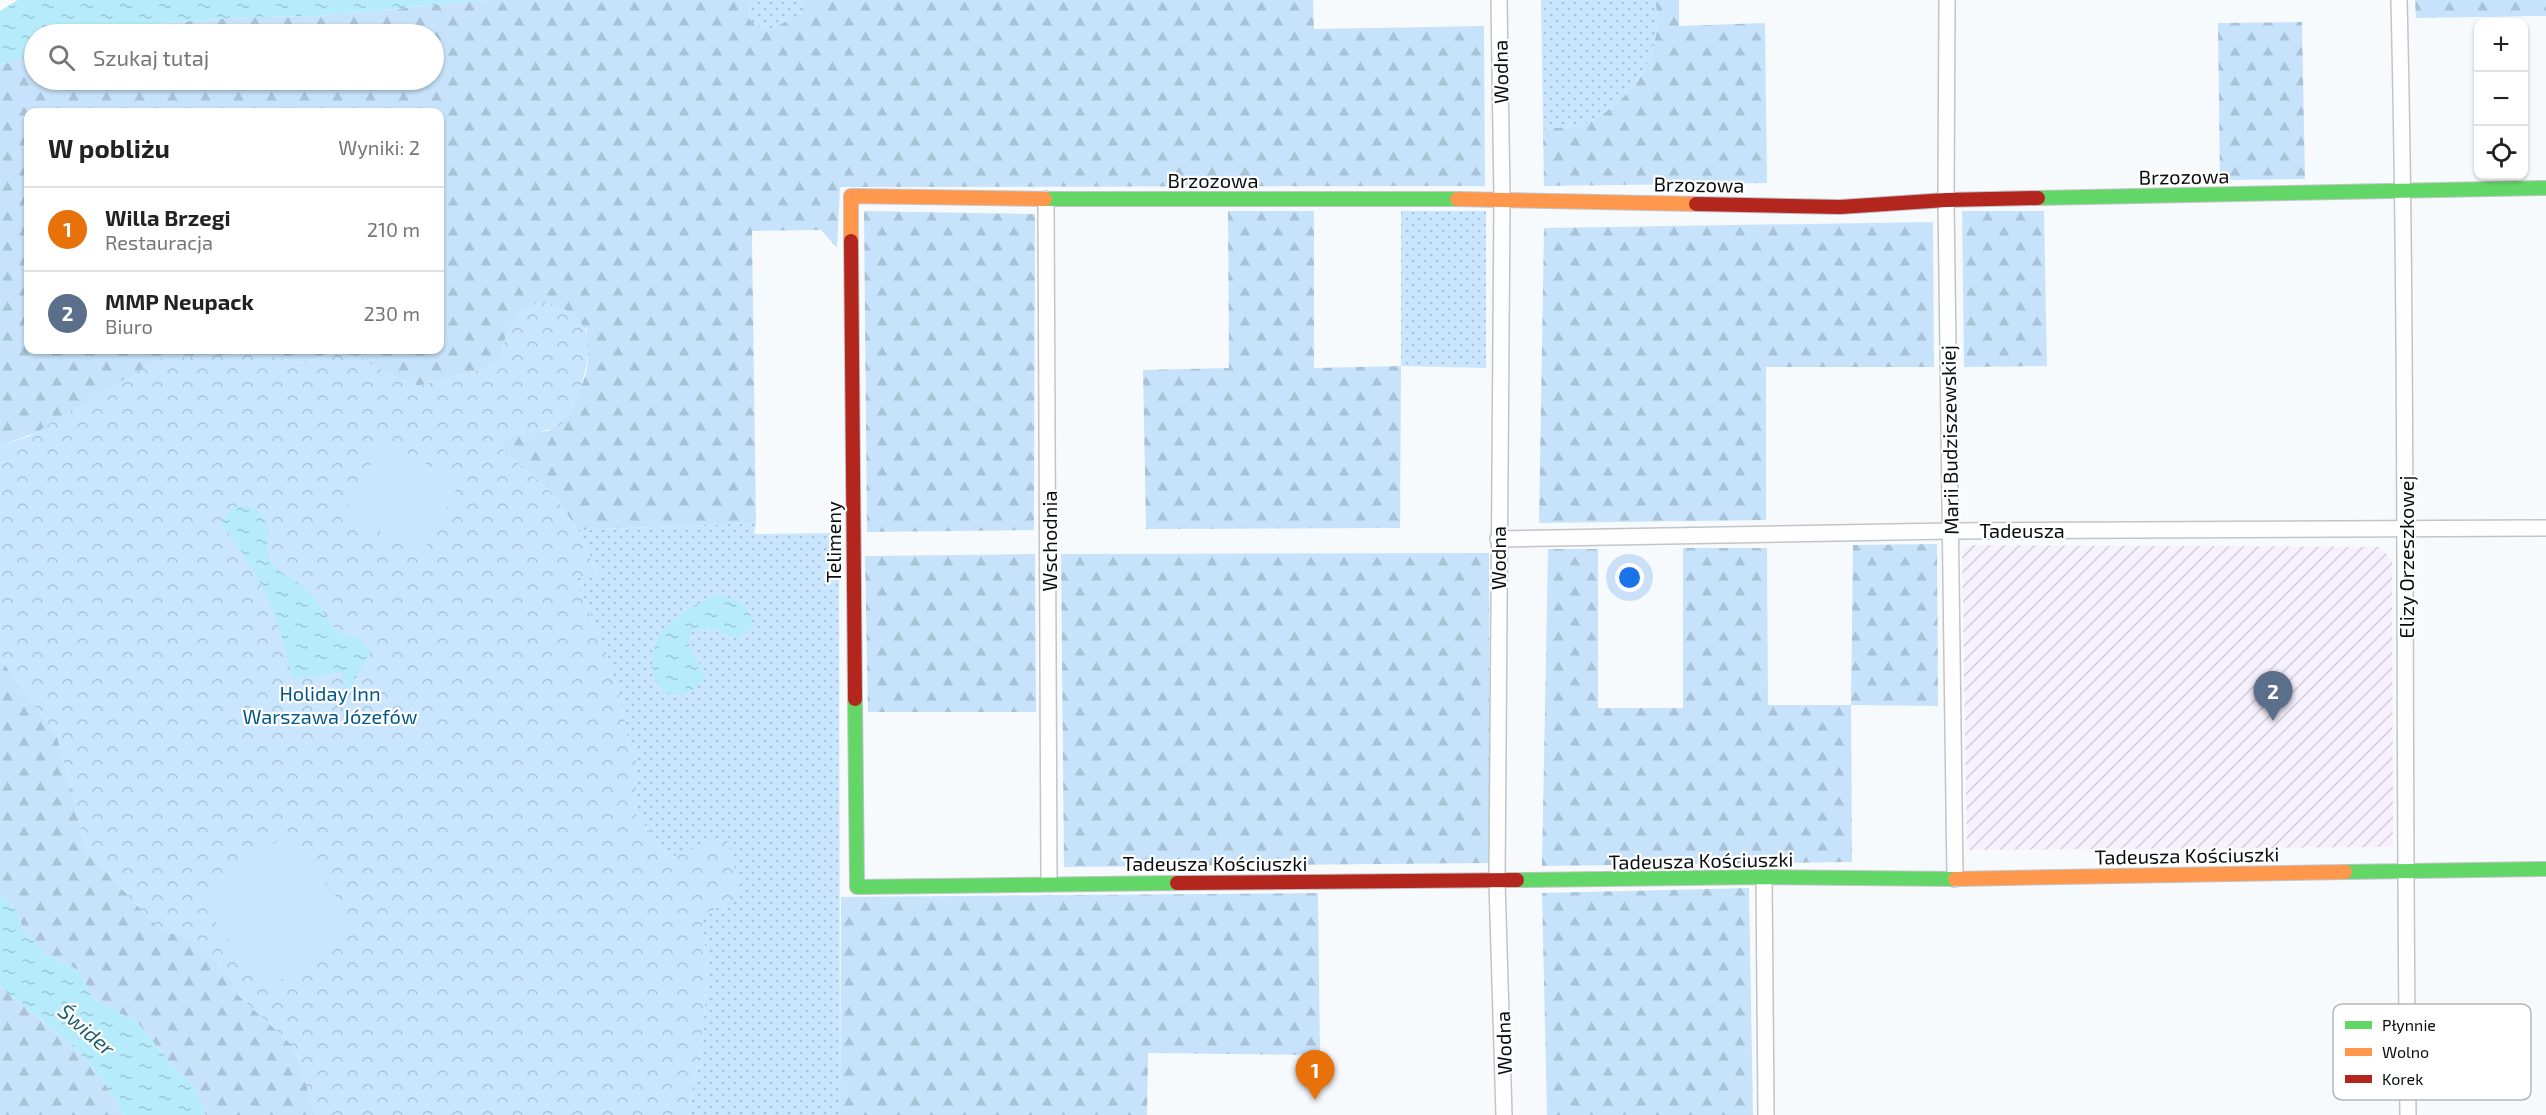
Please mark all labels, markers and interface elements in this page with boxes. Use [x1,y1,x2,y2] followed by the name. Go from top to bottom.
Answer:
[2474,18,2528,180] map controls
[2474,18,2528,72] button: +
[24,24,444,90] search box
[1487,40,1513,104] street label: Wodna
[45,41,78,74] icon: search
[93,44,209,70] text: Szukaj tutaj
[2474,72,2528,126] button: −
[2474,126,2528,180] button: locate
[48,132,170,163] text: W pobliżu
[338,135,420,159] text: Wyniki: 2
[2138,163,2230,189] street label: Brzozowa
[1168,168,1258,192] street label: Brzozowa
[1653,171,1745,197] street label: Brzozowa
[105,204,231,230] text: Willa Brzegi
[63,217,72,241] text: 1
[367,217,420,241] text: 210 m
[105,230,213,254] text: Restauracja
[105,288,254,314] text: MMP Neupack
[62,301,73,325] text: 2
[364,301,420,325] text: 230 m
[105,314,153,338] text: Biuro
[1935,345,1963,535] street label: Marii Budziszewskiej
[2394,476,2418,638] street label: Elizy Orzeszkowej
[1037,491,1061,591] street label: Wschodnia
[821,501,845,583] street label: Telimeny
[1979,518,2065,542] street label: Tadeusza
[1486,526,1510,590] street label: Wodna
[1615,563,1644,592] your location
[2254,672,2292,721] pin: 2
[243,681,417,728] park label: Holiday Inn Warszawa Józefów
[2094,841,2280,869] street label: Tadeusza Kościuszki
[1608,846,1794,874] street label: Tadeusza Kościuszki
[1123,851,1307,875] street label: Tadeusza Kościuszki
[54,998,121,1061] water label: Świder
[2333,1004,2531,1100] legend
[1490,1011,1516,1075] street label: Wodna
[2382,1015,2436,1034] text: Płynnie
[2382,1042,2429,1061] text: Wolno
[1296,1050,1334,1100] pin: 1
[2382,1069,2423,1088] text: Korek

